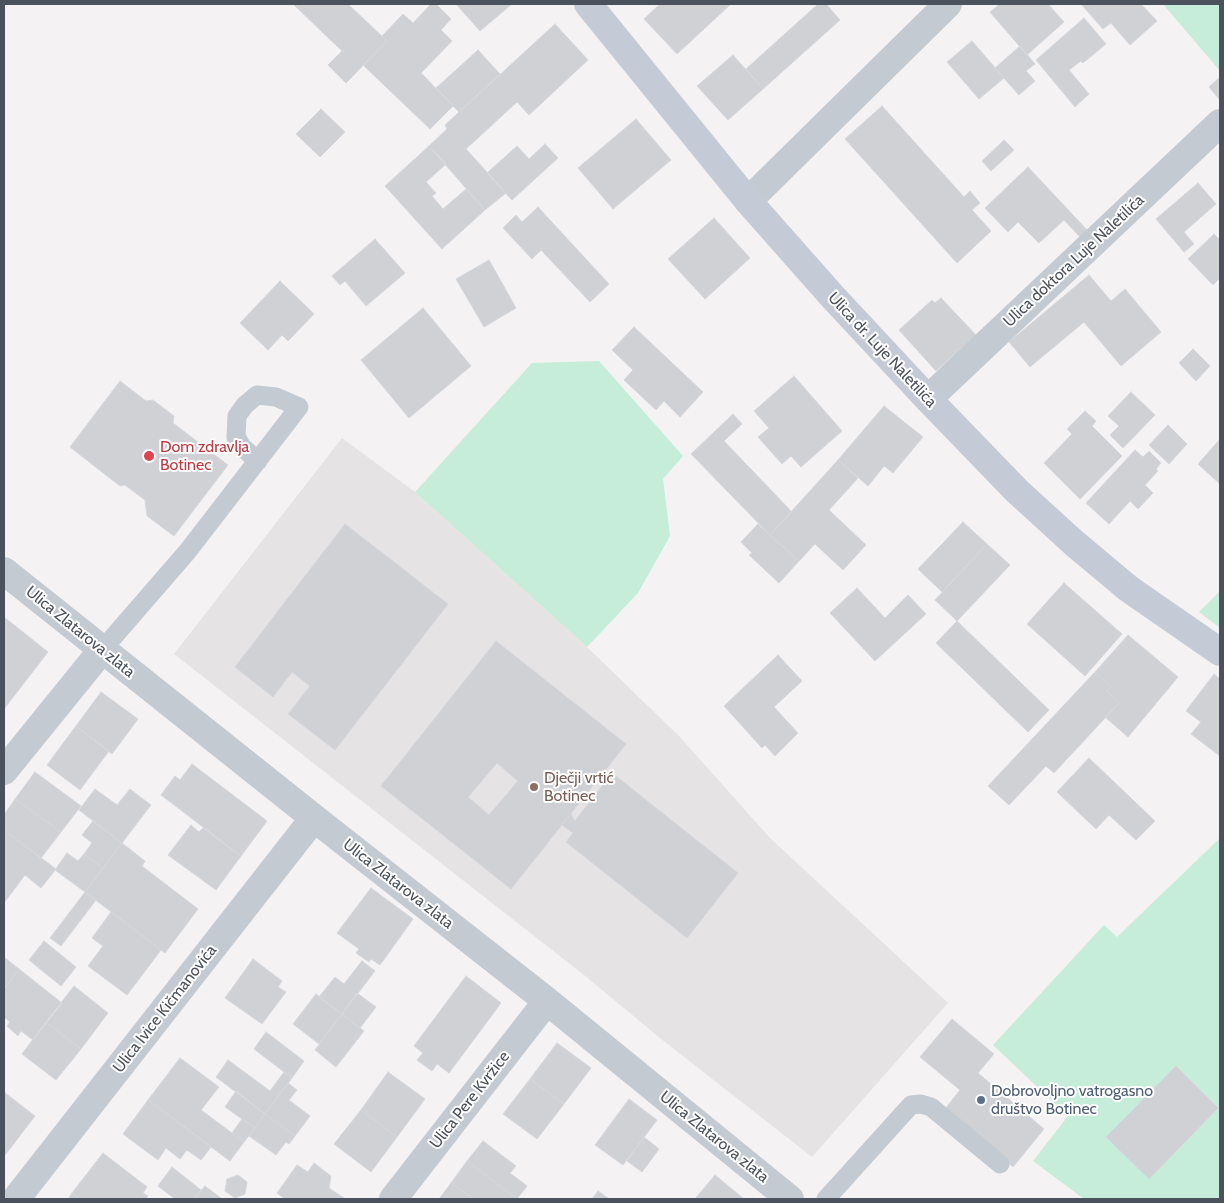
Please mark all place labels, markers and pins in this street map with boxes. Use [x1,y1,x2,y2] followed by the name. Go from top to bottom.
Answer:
[160,437,249,475] place label: Dom zdravlja Botinec
[142,449,156,463] marker: Dom zdravlja Botinec
[544,768,614,806] place label: Dječji vrtić Botinec
[528,781,540,793] marker: Dječji vrtić Botinec
[991,1081,1153,1119] place label: Dobrovoljno vatrogasno društvo Botinec
[975,1094,987,1106] marker: Dobrovoljno vatrogasno društvo Botinec

